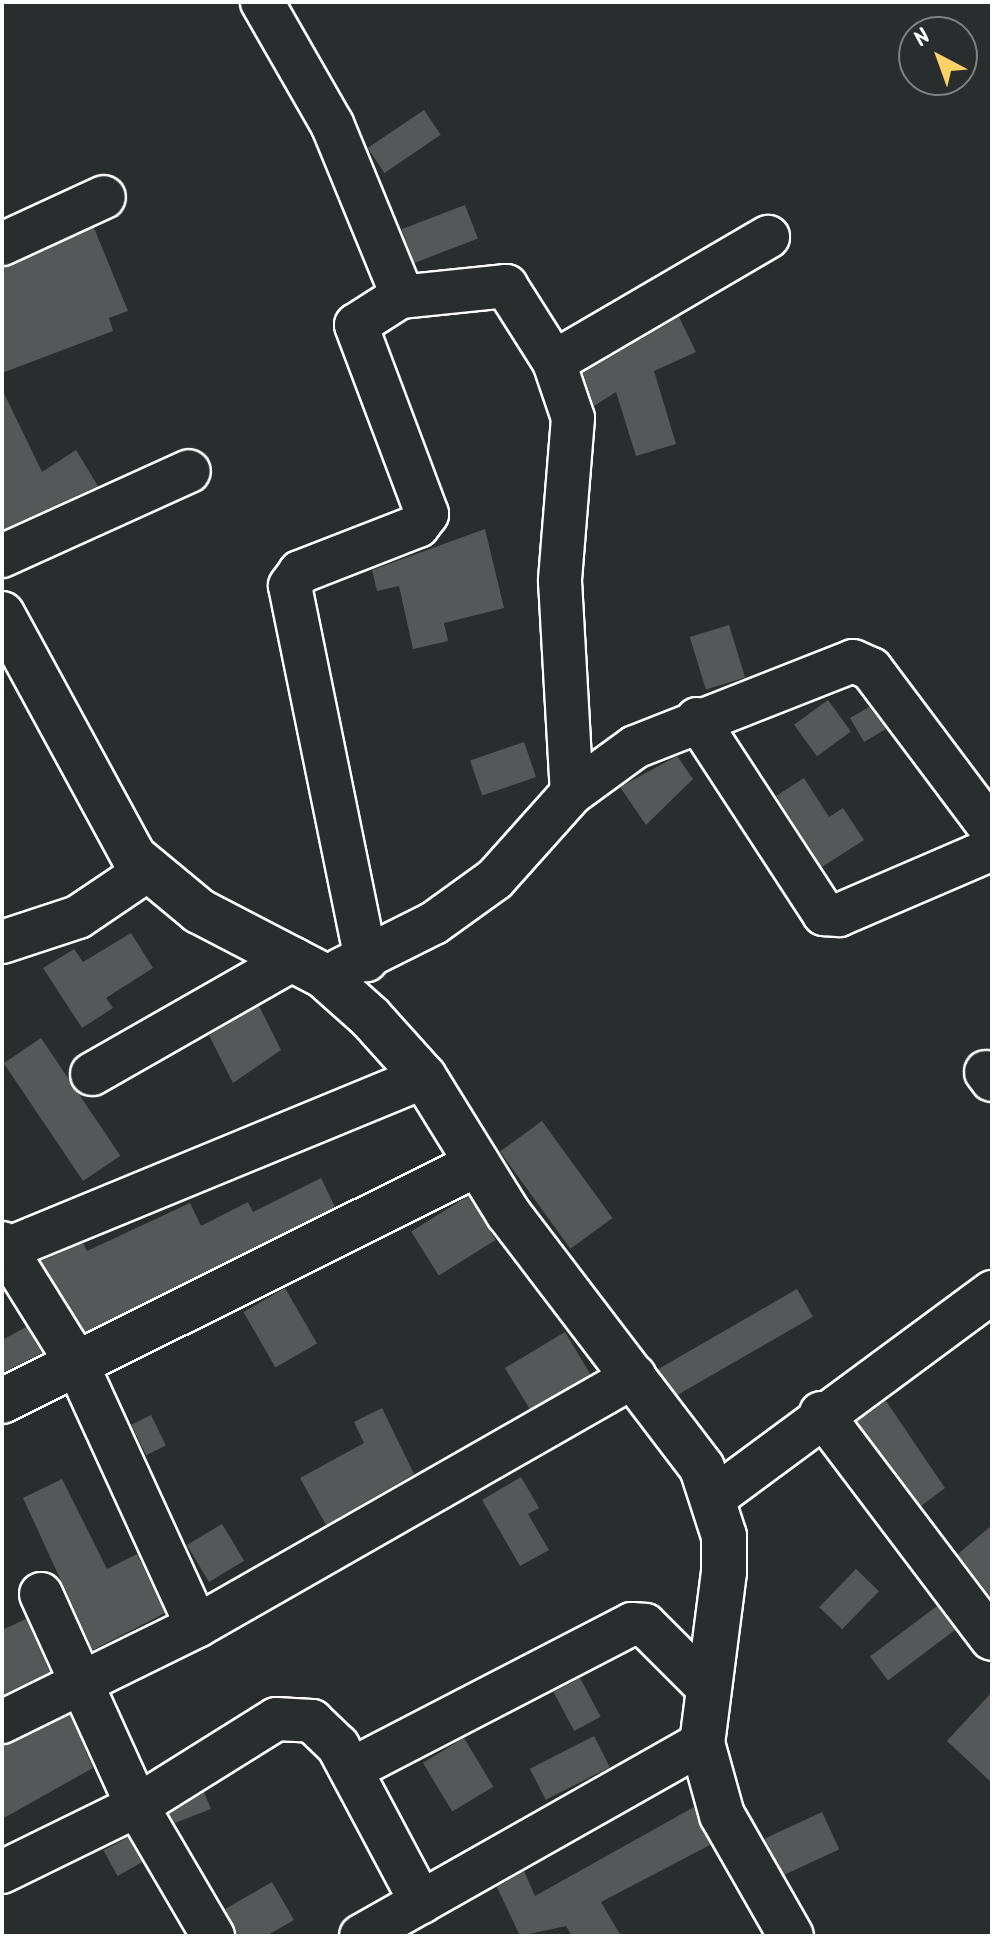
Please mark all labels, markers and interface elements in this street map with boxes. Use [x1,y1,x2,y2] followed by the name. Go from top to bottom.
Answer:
[898,16,978,96] north arrow
[907,21,940,57] text: N

